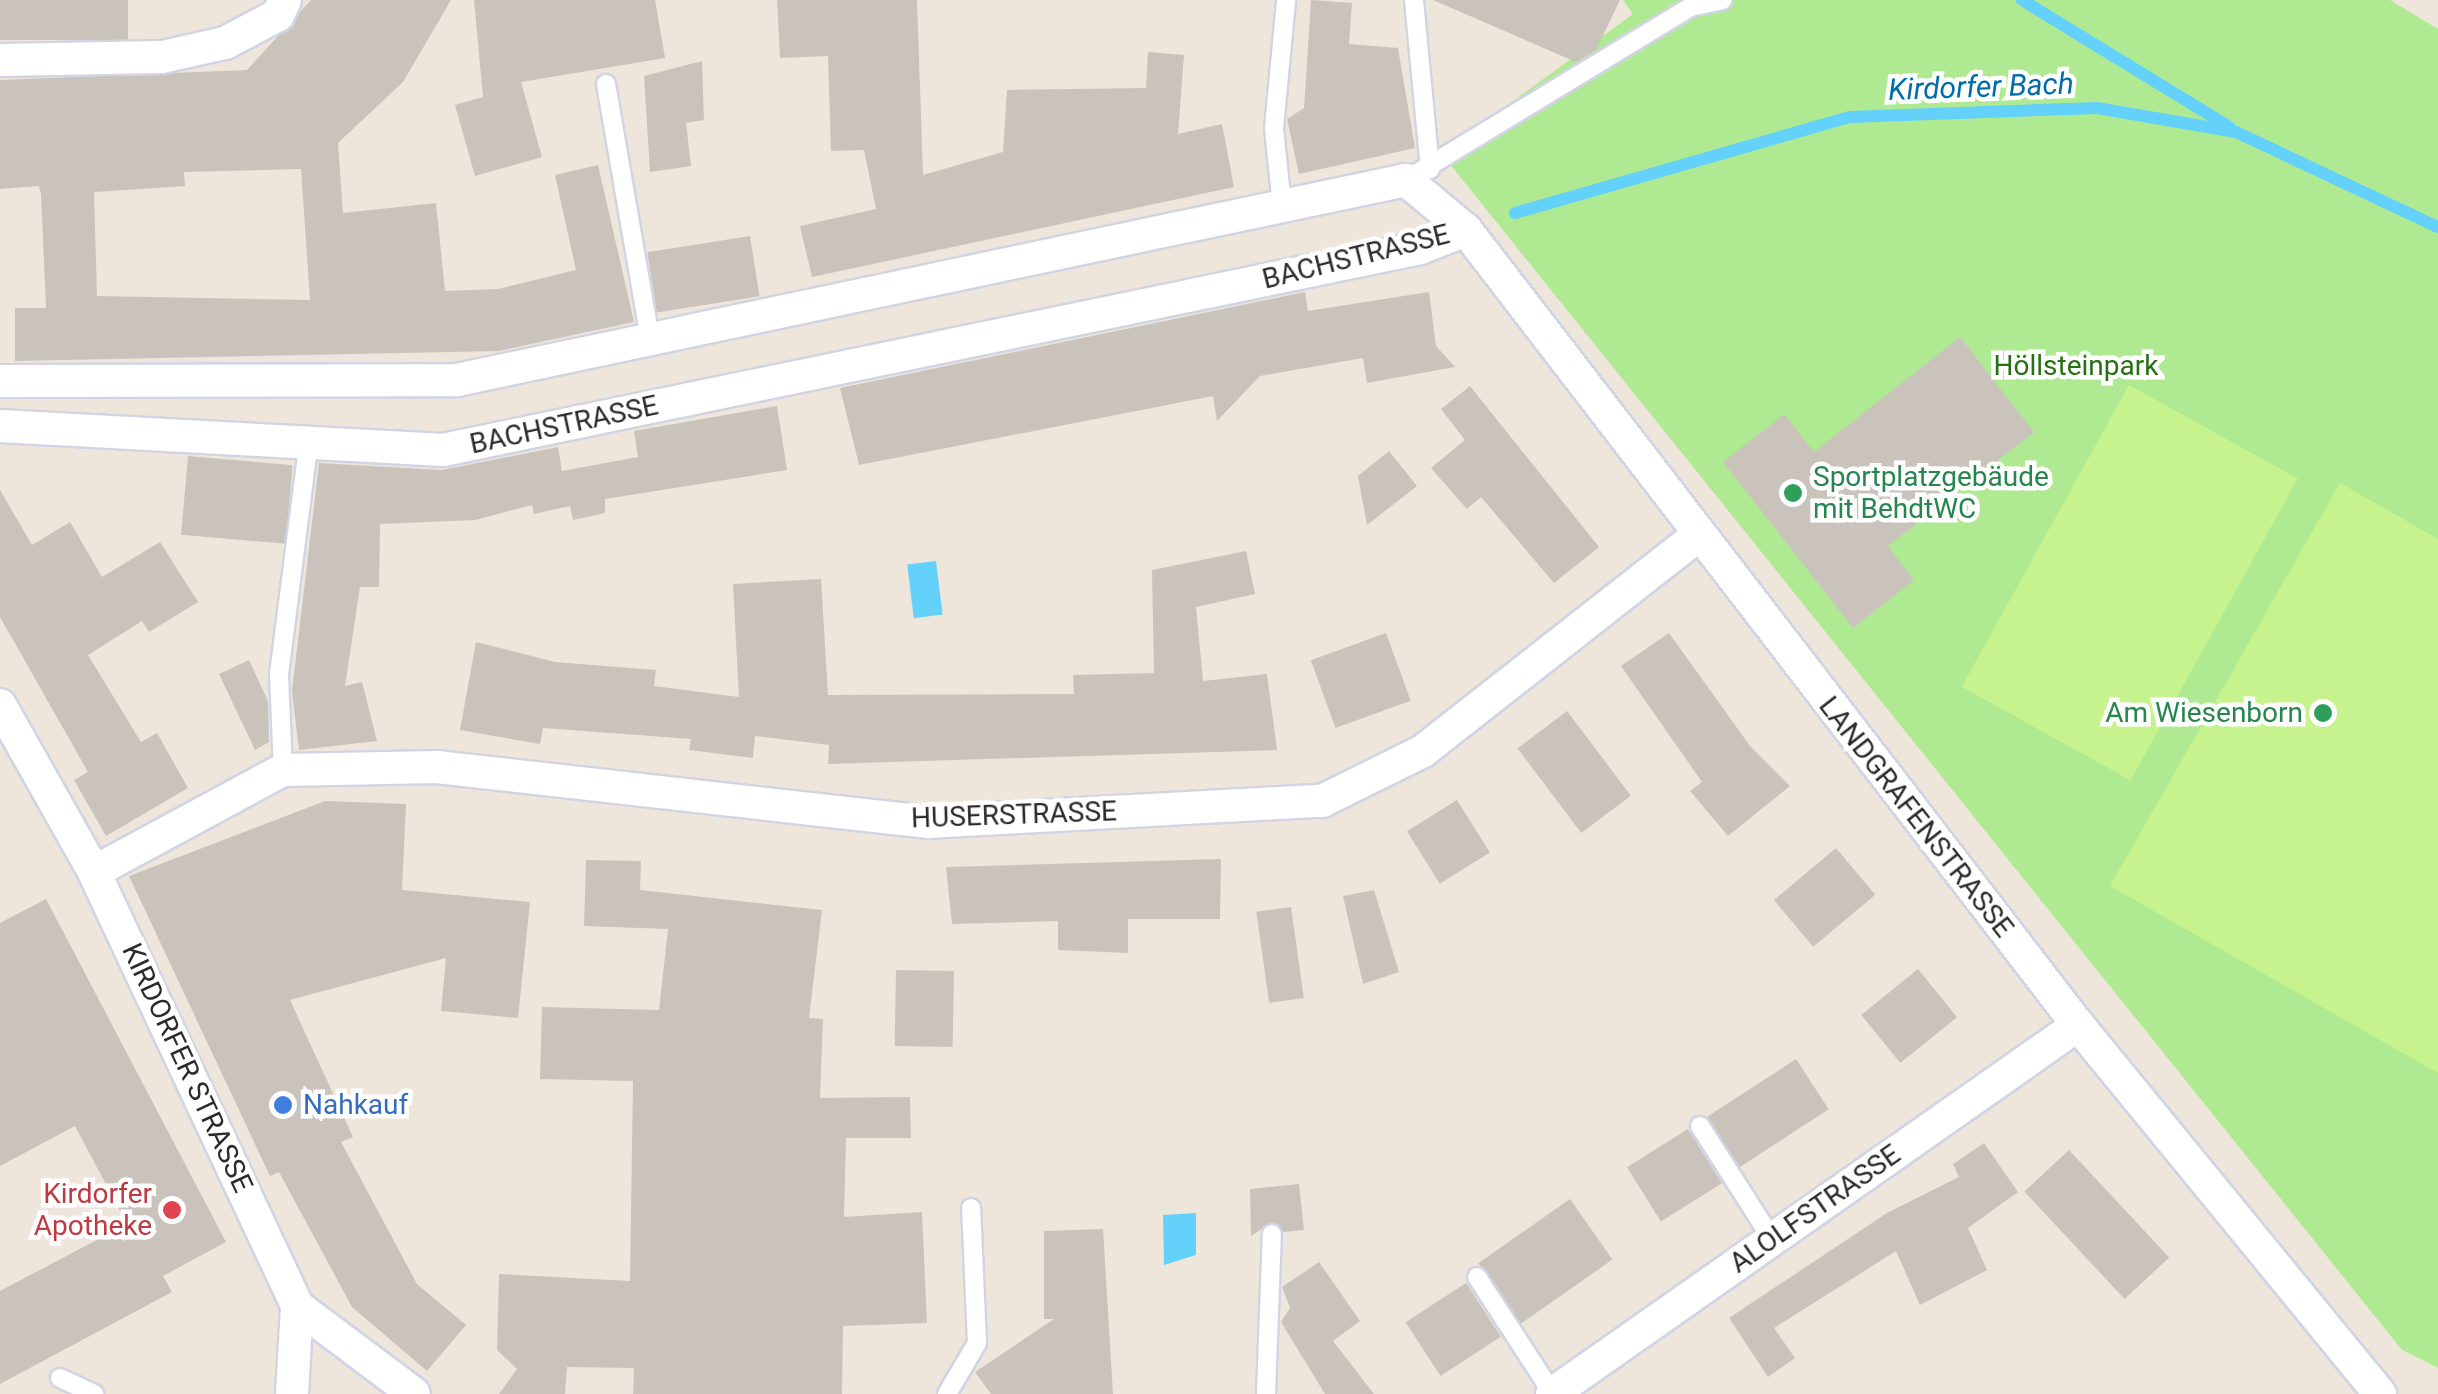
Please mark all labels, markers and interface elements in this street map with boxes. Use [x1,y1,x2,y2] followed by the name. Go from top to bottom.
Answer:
[1888,66,2074,108] water label: Kirdorfer Bach
[1259,218,1453,296] street label: BACHSTRASSE
[1994,349,2158,383] park label: Höllsteinpark
[467,389,661,461] street label: BACHSTRASSE
[1813,460,2049,526] place label: Sportplatzgebäude mit BehdtWC
[1782,482,1804,504] marker: Sportplatzgebäude mit BehdtWC
[1812,690,2020,944] street label: LANDGRAFENSTRASSE
[2105,696,2303,730] place label: Am Wiesenborn
[2312,702,2334,724] marker: Am Wiesenborn
[911,795,1117,835] street label: HUSERSTRASSE
[115,938,259,1198] street label: KIRDORFER STRASSE
[303,1088,408,1122] place label: Nahkauf
[272,1094,294,1116] marker: Nahkauf
[1723,1138,1907,1280] street label: ALOLFSTRASSE
[34,1177,152,1243] place label: Kirdorfer Apotheke
[161,1199,183,1221] marker: Kirdorfer Apotheke

